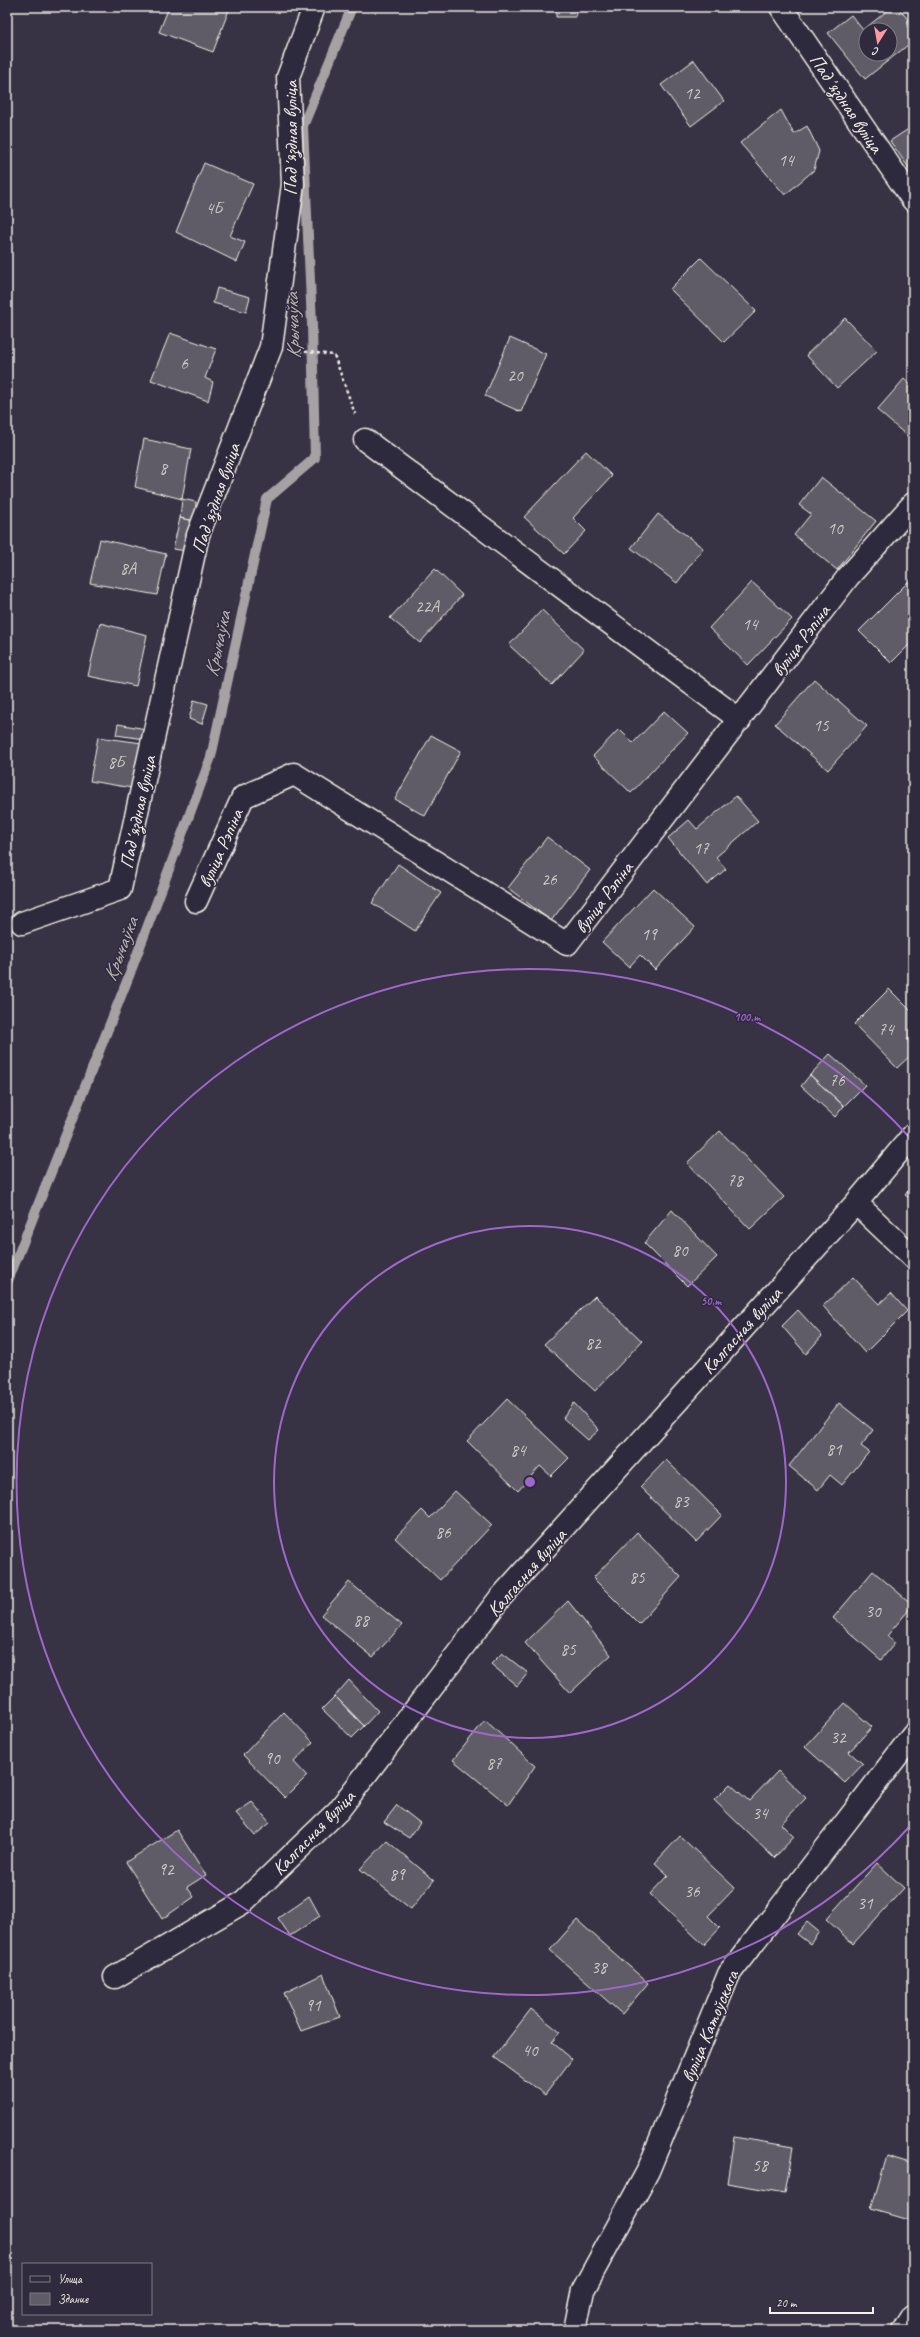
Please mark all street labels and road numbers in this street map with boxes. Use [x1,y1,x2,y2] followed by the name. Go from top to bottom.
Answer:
[804,49,889,159] street label: Падʼяздная вуліца
[279,79,303,195] street label: Падʼяздная вуліца
[186,439,247,556] street label: Падʼяздная вуліца
[766,599,837,681] street label: вуліца Рэпіна
[114,752,162,871] street label: Падʼяздная вуліца
[193,804,250,892] street label: вуліца Рэпіна
[569,856,640,938] street label: вуліца Рэпіна
[696,1281,788,1379] street label: Калгасная вуліца
[482,1522,573,1622] street label: Калгасная вуліца
[267,1784,361,1880] street label: Калгасная вуліца
[676,1966,745,2086] street label: вуліца Катоўскага

